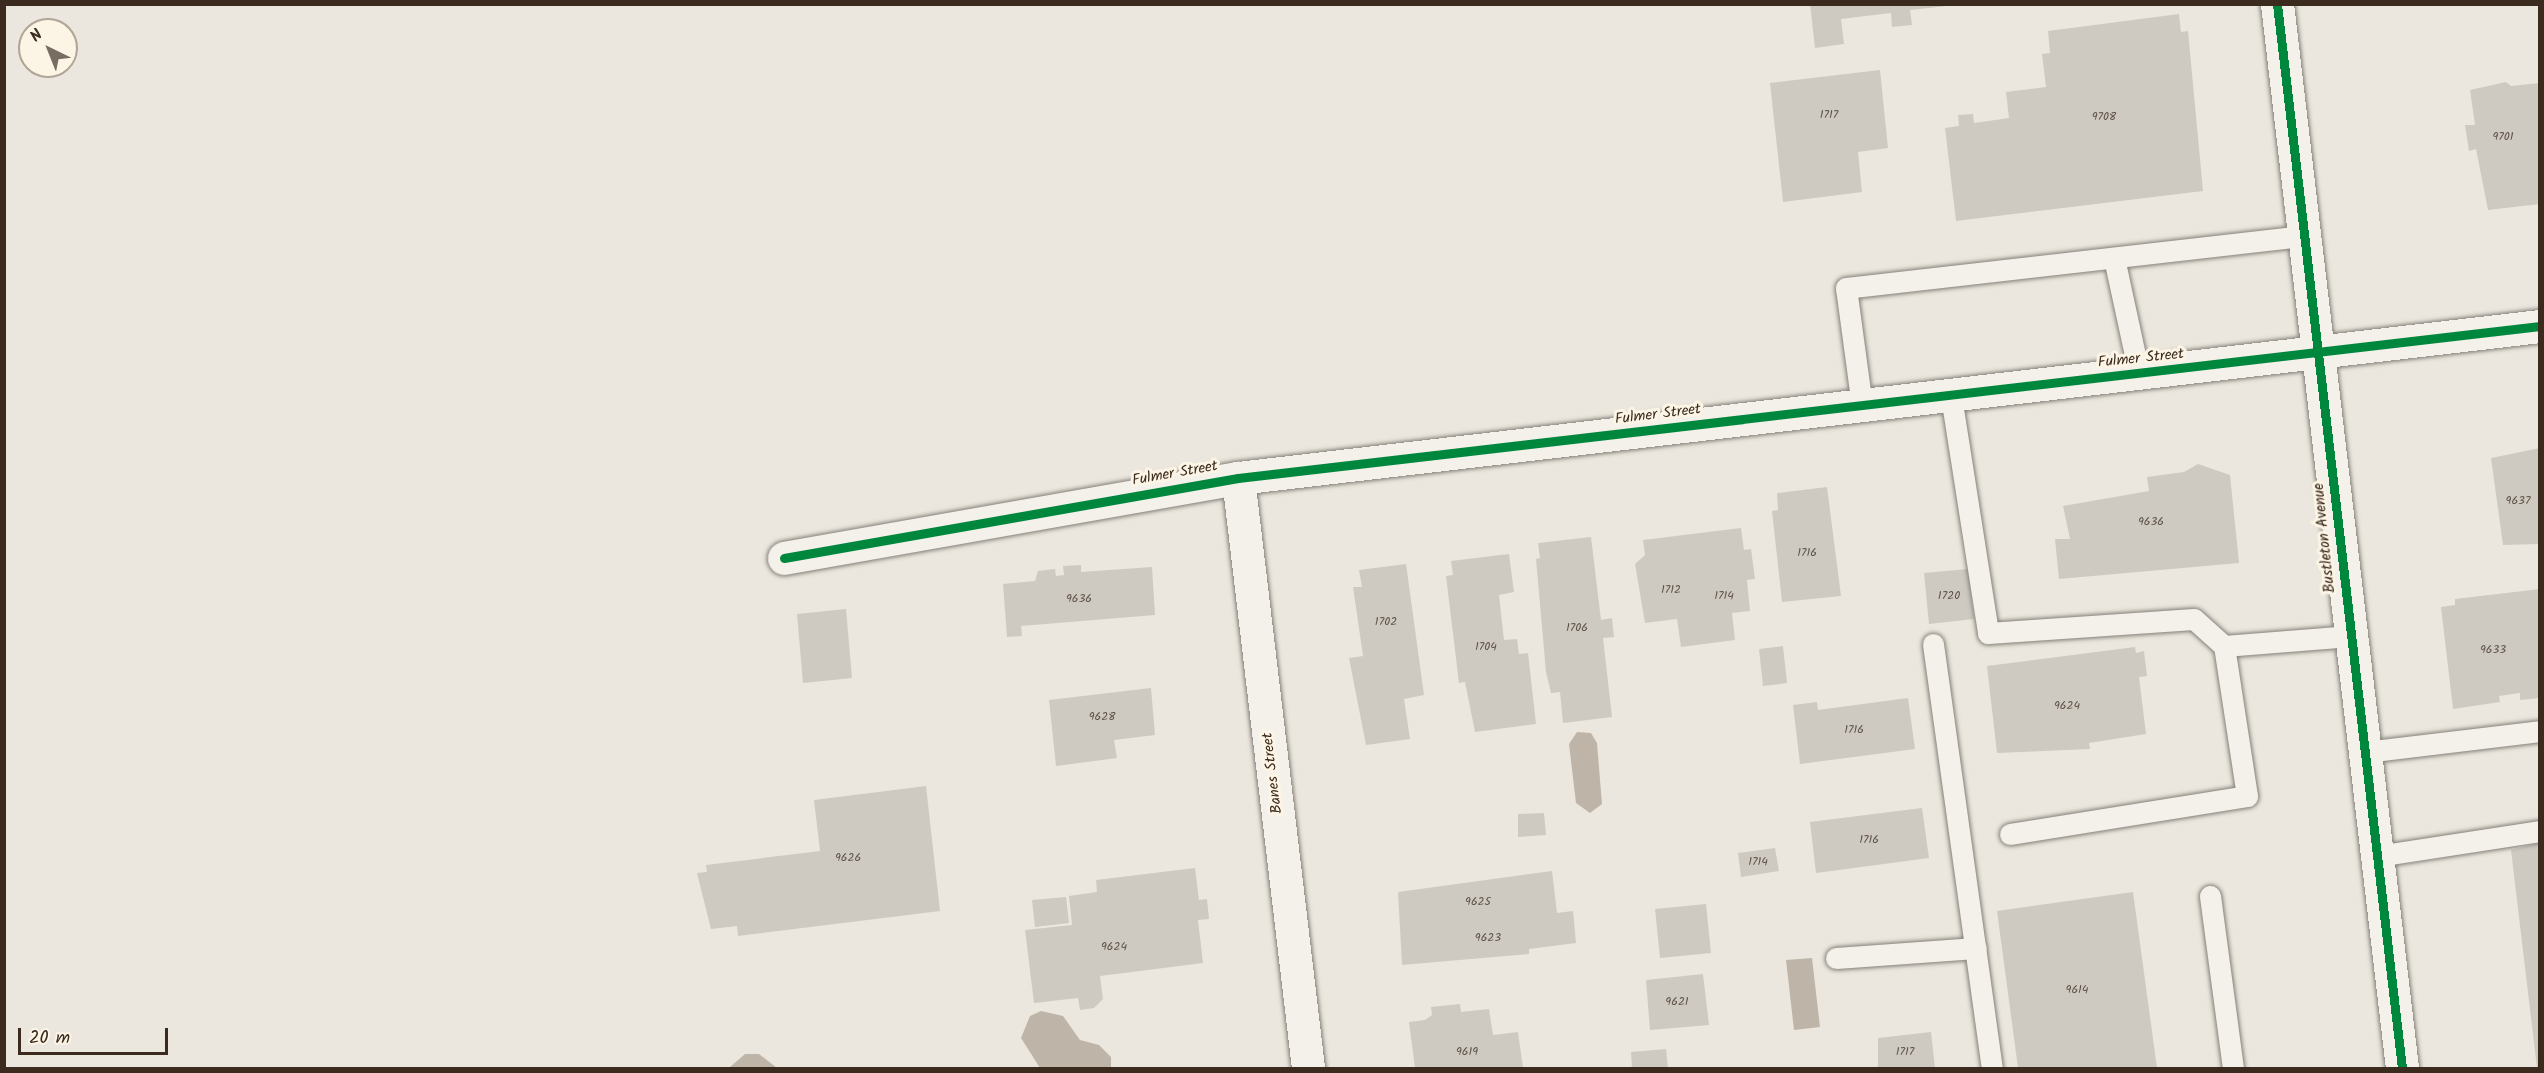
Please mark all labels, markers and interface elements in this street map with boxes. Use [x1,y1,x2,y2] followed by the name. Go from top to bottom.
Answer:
[18,18,78,78] north arrow
[25,23,49,49] text: N
[1820,108,1838,122] house number: 1717
[2092,110,2116,124] house number: 9708
[2492,130,2514,144] house number: 9701
[2097,346,2185,372] street label: Fulmer Street
[1614,401,1702,429] street label: Fulmer Street
[1131,458,1219,490] street label: Fulmer Street
[2310,482,2340,594] street label: Bustleton Avenue
[2506,494,2530,508] house number: 9637
[2138,515,2164,529] house number: 9636
[1797,546,1817,560] house number: 1716
[1661,583,1681,597] house number: 1712
[1714,589,1734,603] house number: 1714
[1938,589,1960,603] house number: 1720
[1066,592,1092,606] house number: 9636
[1375,615,1397,629] house number: 1702
[1566,621,1588,635] house number: 1706
[1475,640,1497,654] house number: 1704
[2480,643,2506,657] house number: 9633
[2054,699,2080,713] house number: 9624
[1089,710,1115,724] house number: 9628
[1844,723,1864,737] house number: 1716
[1259,731,1287,815] street label: Banes Street
[1859,833,1879,847] house number: 1716
[835,851,861,865] house number: 9626
[1748,855,1768,869] house number: 1714
[1465,895,1491,909] house number: 9625
[1475,931,1501,945] house number: 9623
[1101,940,1127,954] house number: 9624
[2066,983,2088,997] house number: 9614
[1665,995,1689,1009] house number: 9621
[21,1016,171,1054] scale bar
[29,1024,70,1053] text: 20 m
[1456,1045,1478,1059] house number: 9619
[1896,1045,1914,1059] house number: 1717

